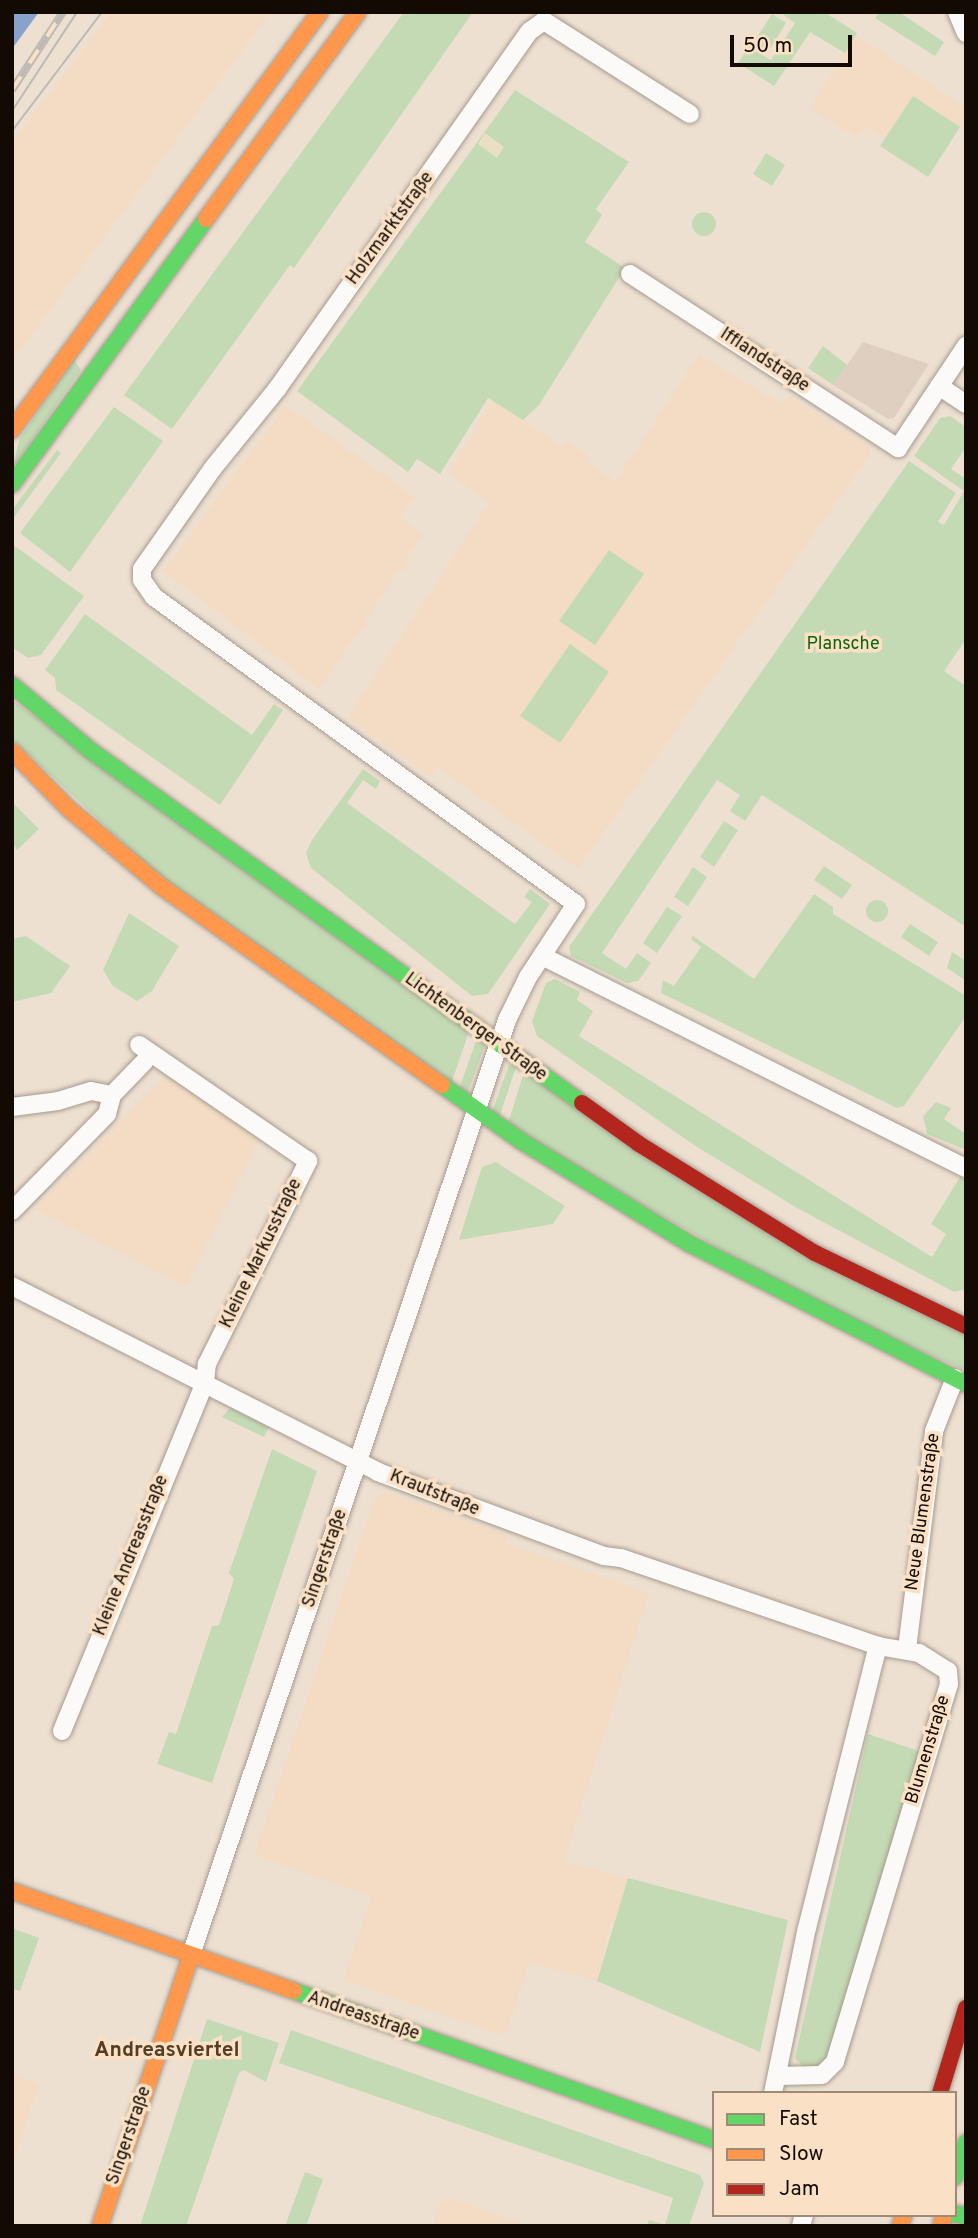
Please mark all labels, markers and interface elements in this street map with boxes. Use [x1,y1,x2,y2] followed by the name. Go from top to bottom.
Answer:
[733,21,856,65] scale bar
[743,33,792,60] text: 50 m
[343,168,439,290] street label: Holzmarktstraße
[715,324,813,398] street label: Ifflandstraße
[806,634,880,656] park label: Plansche
[400,969,550,1087] street label: Lichtenberger Straße
[216,1176,308,1332] street label: Kleine Markusstraße
[902,1432,946,1592] street label: Neue Blumenstraße
[386,1466,482,1522] street label: Krautstraße
[90,1472,174,1640] street label: Kleine Andreasstraße
[299,1507,353,1611] street label: Singerstraße
[902,1693,956,1807] street label: Blumenstraße
[304,1988,422,2046] street label: Andreasstraße
[94,2038,240,2064] district label: Andreasviertel
[103,2084,157,2188] street label: Singerstraße
[712,2091,957,2217] legend
[779,2106,818,2133] text: Fast
[779,2141,824,2168] text: Slow
[779,2176,820,2203] text: Jam

